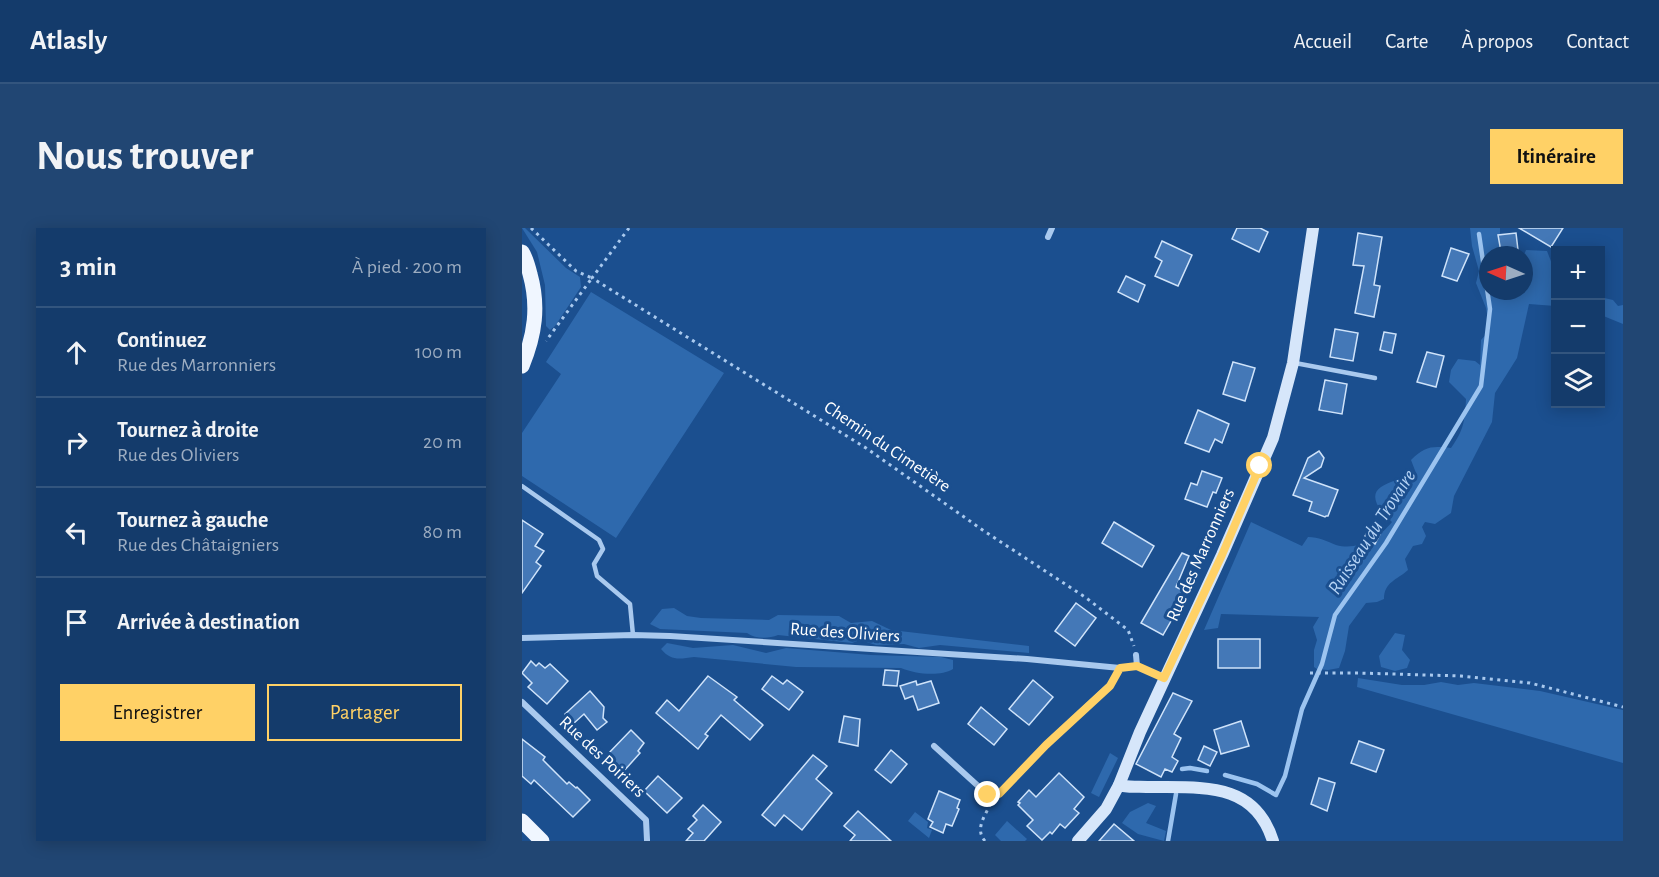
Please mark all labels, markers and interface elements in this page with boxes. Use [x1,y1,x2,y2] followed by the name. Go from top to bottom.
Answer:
[30,27,107,55] text: Atlasly
[1294,31,1352,52] text: Accueil
[1385,31,1428,52] text: Carte
[1461,31,1533,52] text: À propos
[1566,31,1629,52] text: Contact
[1490,129,1623,184] button: Itinéraire
[36,135,253,177] text: Nous trouver
[1479,246,1533,300] north arrow
[1551,246,1605,408] map controls
[1551,246,1605,300] button: +
[60,254,117,280] text: 3 min
[352,257,462,277] text: À pied · 200 m
[1551,300,1605,354] button: −
[117,329,206,351] text: Continuez
[60,336,93,369] icon: ahead
[415,342,462,362] text: 100 m
[1551,354,1605,408] button: layers
[117,355,276,375] text: Rue des Marronniers
[820,398,954,496] street label: Chemin du Cimetière
[117,419,259,441] text: Tournez à droite
[60,426,93,459] icon: right
[423,432,462,452] text: 20 m
[117,445,240,465] text: Rue des Oliviers
[1246,452,1272,478] route start
[1324,466,1420,598] water label: Ruisseau du Trovaire
[1164,486,1238,624] street label: Rue des Marronniers
[117,509,268,531] text: Tournez à gauche
[60,516,93,549] icon: left
[423,522,462,542] text: 80 m
[117,535,279,555] text: Rue des Châtaigniers
[60,606,93,639] icon: arrive
[117,611,300,633] text: Arrivée à destination
[789,620,901,646] street label: Rue des Oliviers
[60,684,255,741] button: Enregistrer
[267,684,462,741] button: Partager
[556,713,648,801] street label: Rue des Poiriers
[974,781,1000,807] route end

